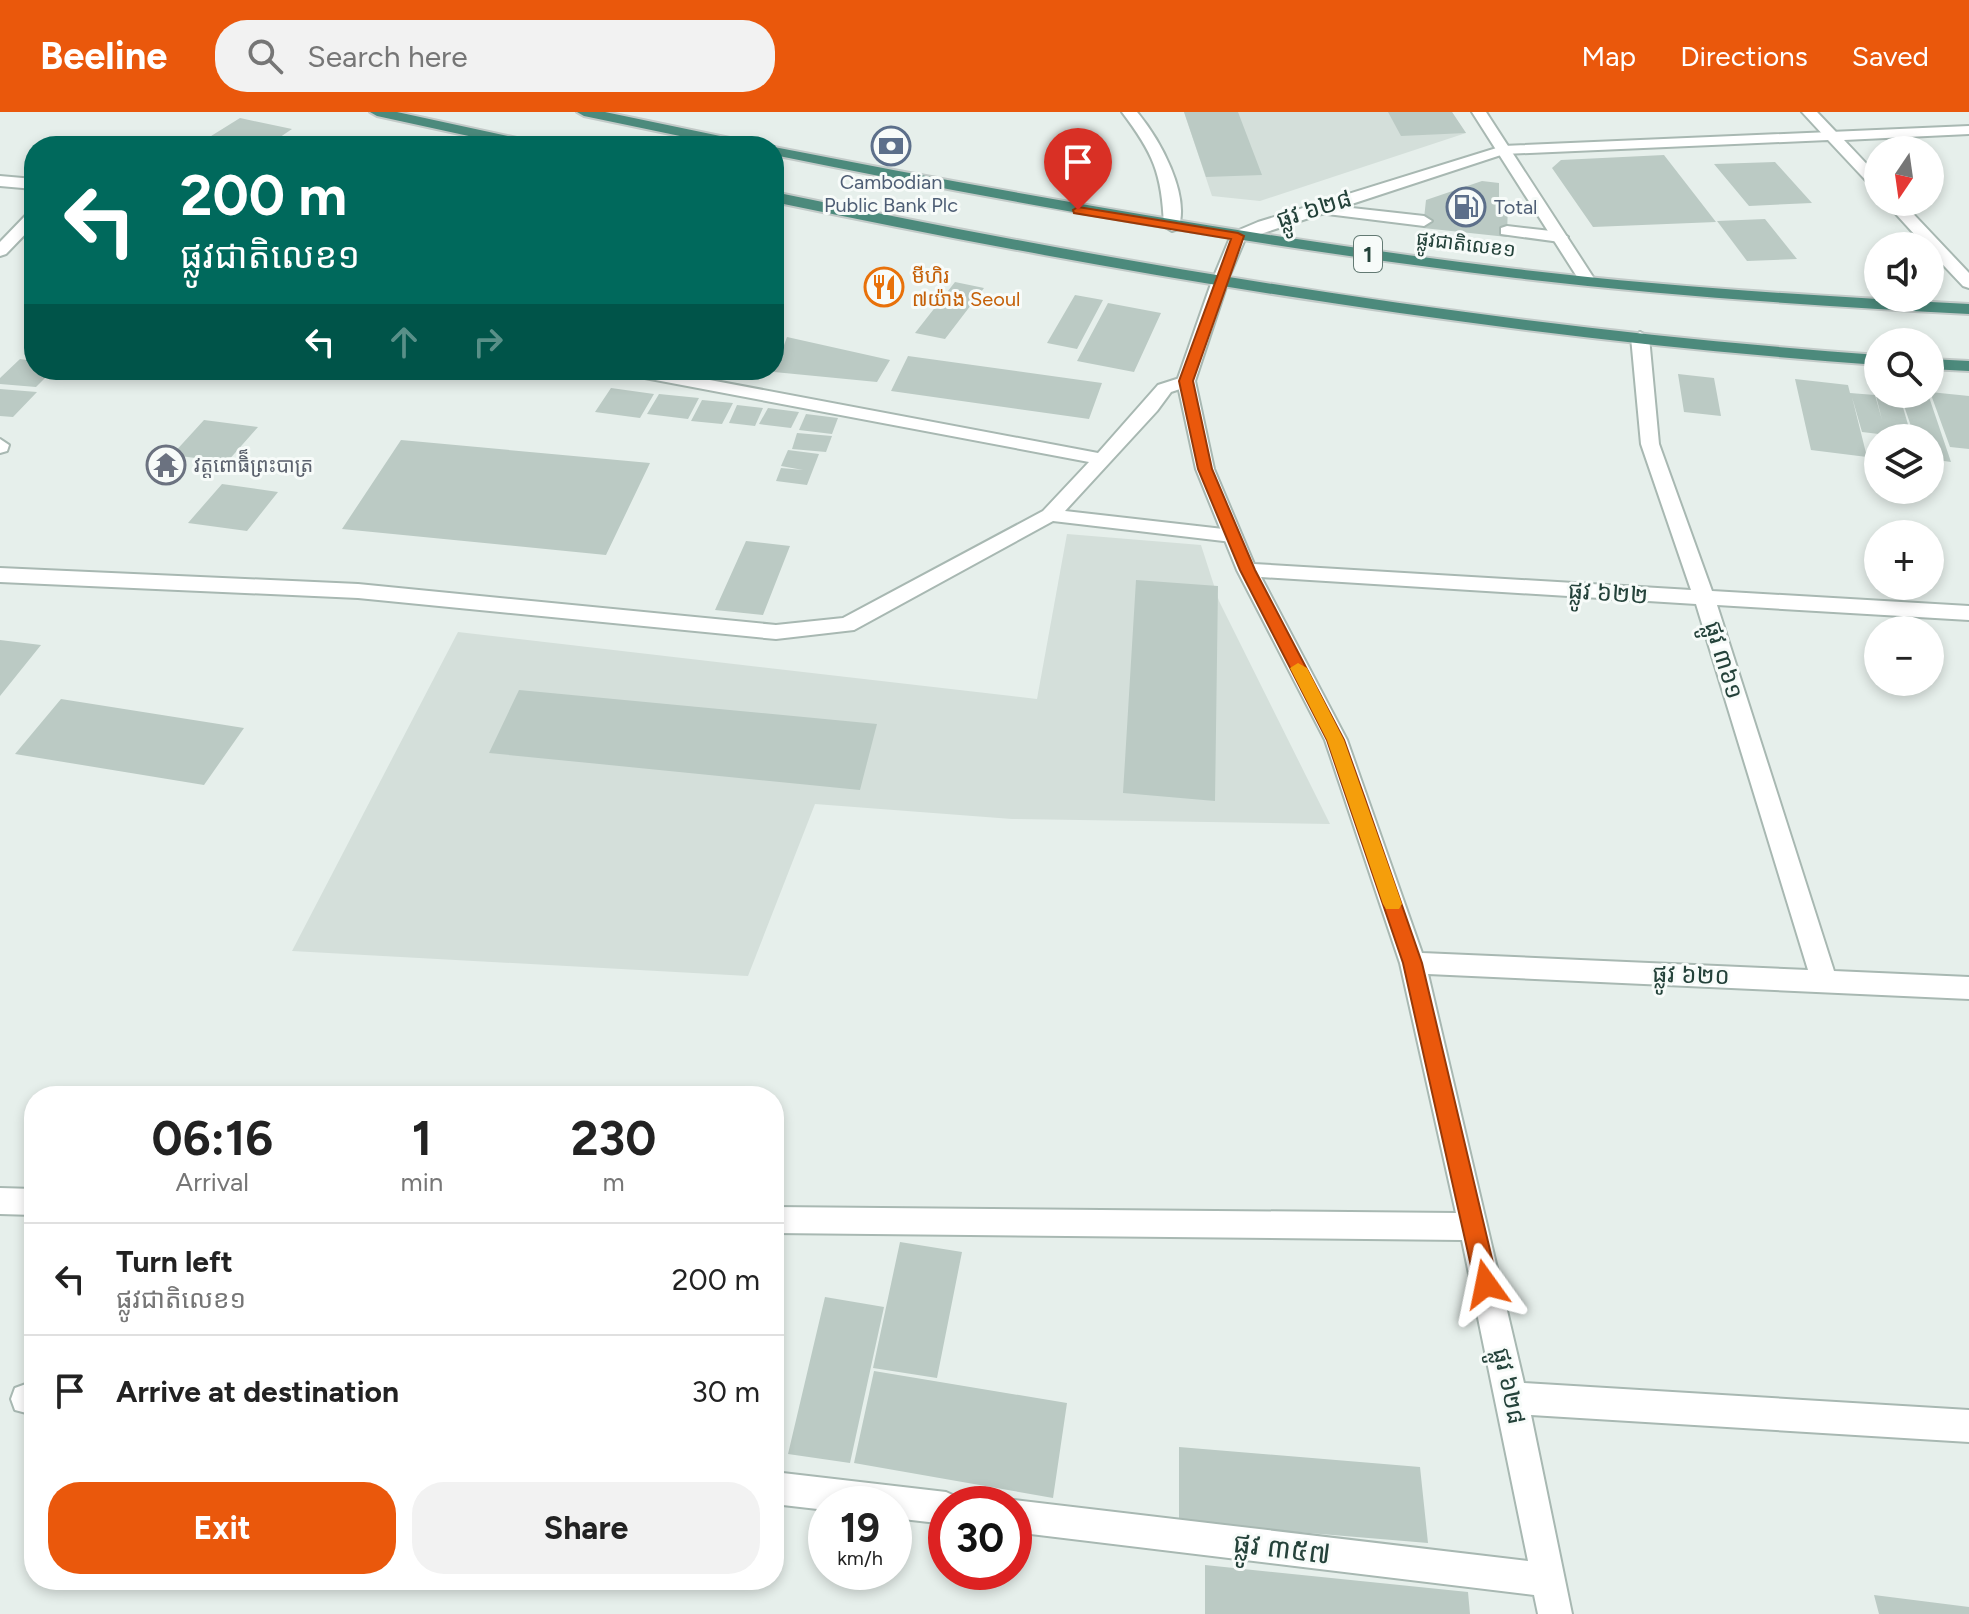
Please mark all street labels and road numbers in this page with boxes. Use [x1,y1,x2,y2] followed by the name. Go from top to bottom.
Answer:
[1273,183,1358,241] street label: ផ្លូវ ៦២៨
[1414,226,1517,269] street label: ផ្លូវជាតិលេខ១
[1354,236,1382,272] road number: 1
[1566,575,1649,618] street label: ផ្លូវ ៦២២
[1691,617,1750,705] street label: ផ្លូវ ៣៦១
[1651,959,1730,998] street label: ផ្លូវ ៦២០
[1479,1345,1532,1429] street label: ផ្លូវ ៦២៨
[1230,1525,1333,1579] street label: ផ្លូវ ៣៥៧

